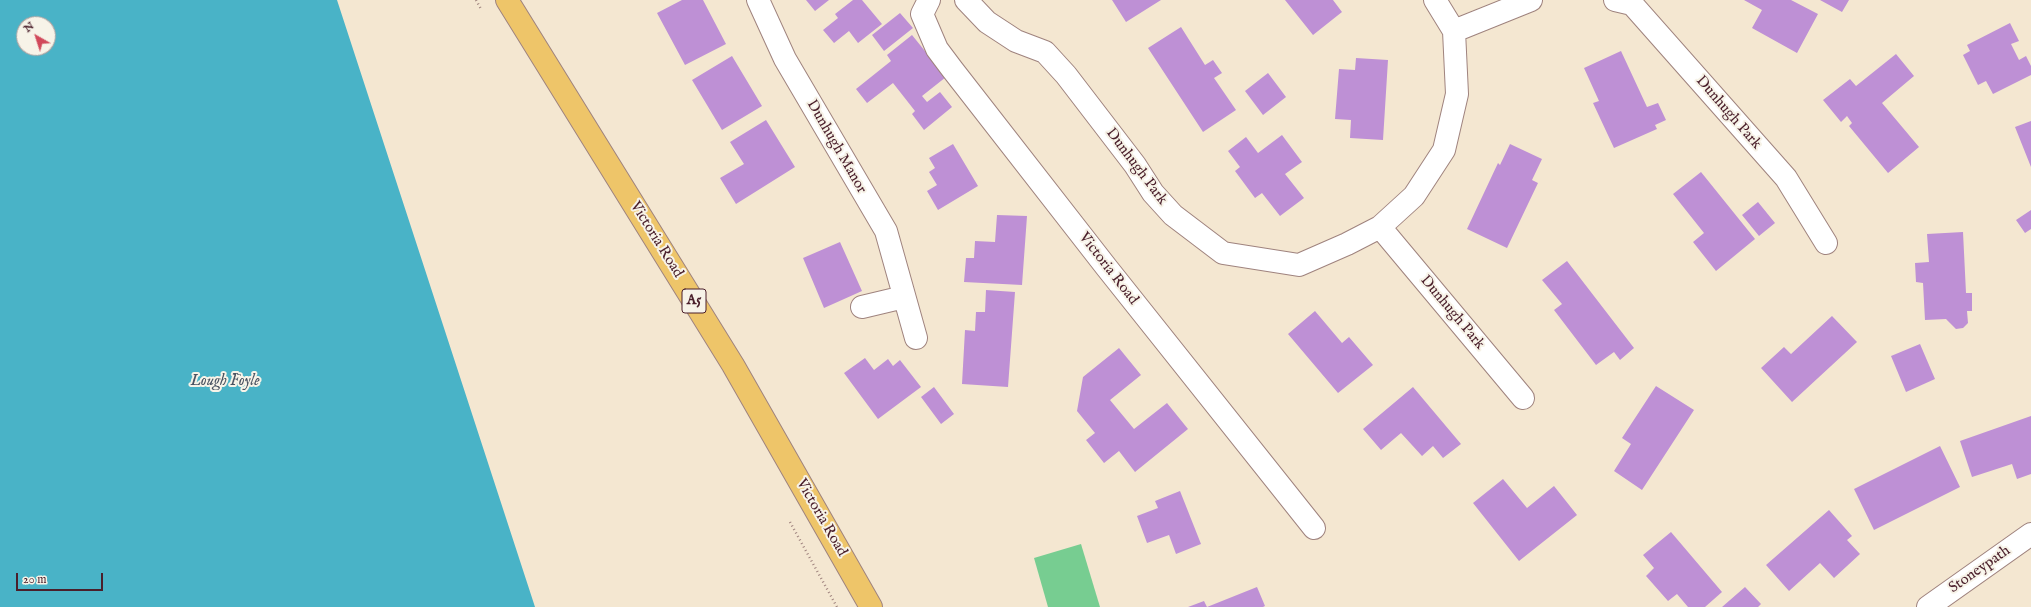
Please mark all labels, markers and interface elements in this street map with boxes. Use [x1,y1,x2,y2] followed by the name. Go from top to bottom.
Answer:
[16,16,56,56] north arrow
[21,19,37,36] text: N
[1691,73,1765,153] street label: Dunhugh Park
[802,97,870,197] street label: Dunhugh Manor
[1101,125,1171,209] street label: Dunhugh Park
[625,199,687,281] street label: Victoria Road
[1074,229,1142,309] street label: Victoria Road
[1416,272,1488,354] street label: Dunhugh Park
[682,289,706,313] road number: A5
[190,372,260,392] water label: Lough Foyle
[792,476,850,560] street label: Victoria Road
[1946,542,2014,598] street label: Stoneypath
[18,565,105,591] scale bar
[23,572,46,587] text: 20 m

